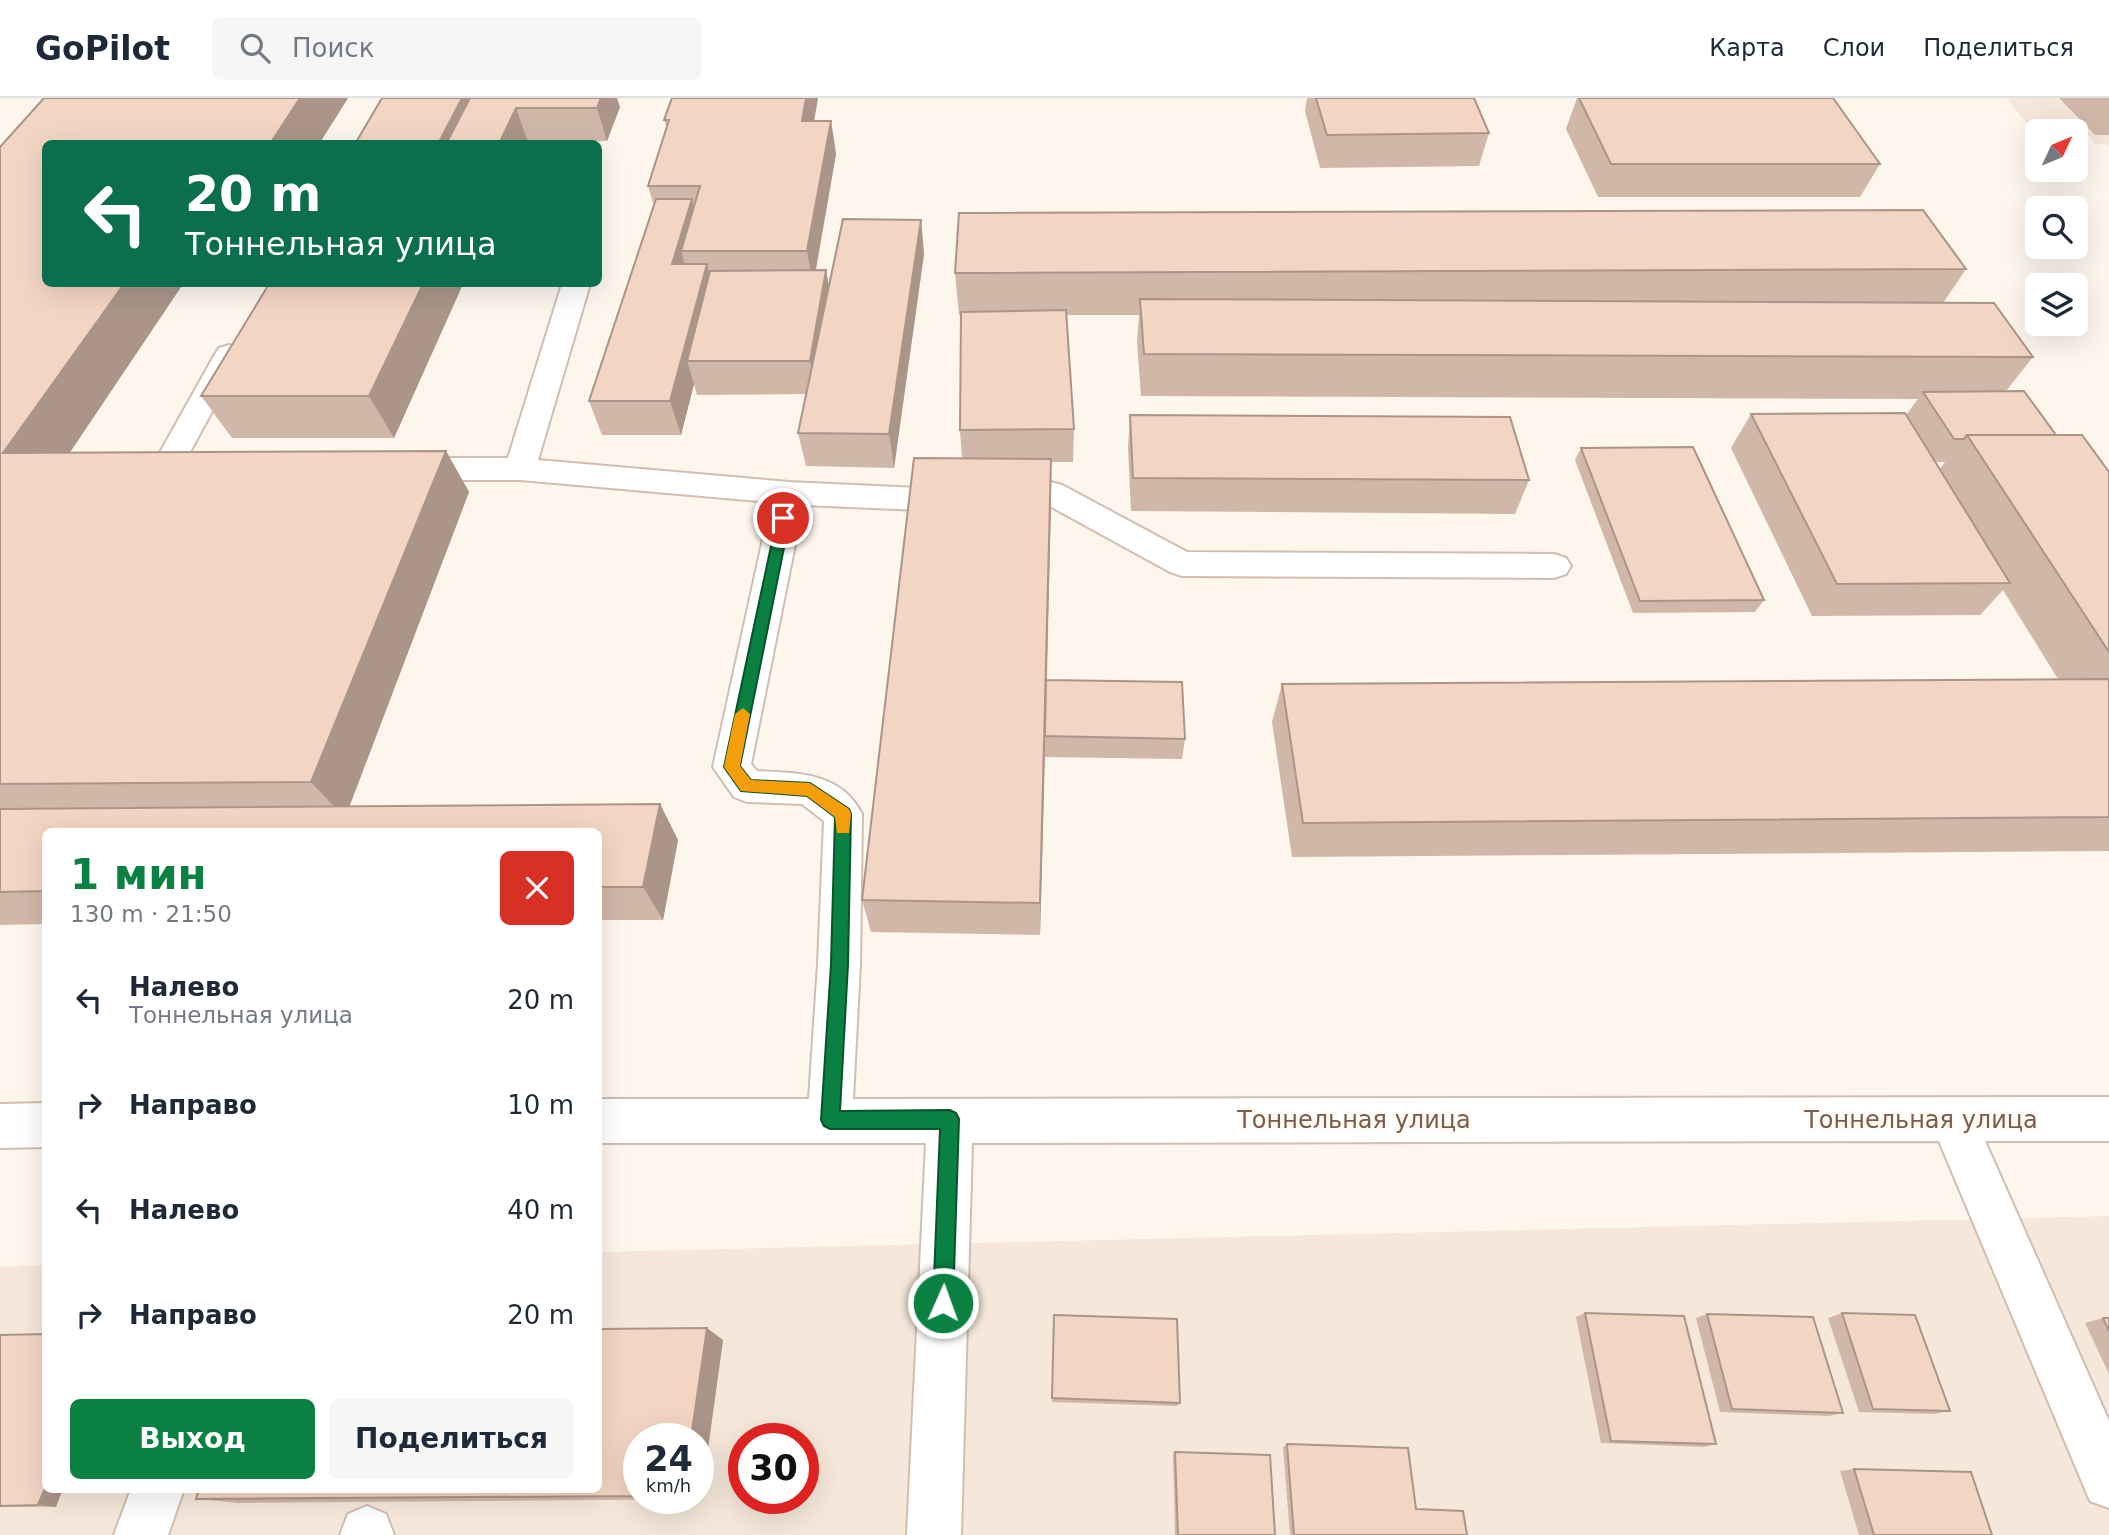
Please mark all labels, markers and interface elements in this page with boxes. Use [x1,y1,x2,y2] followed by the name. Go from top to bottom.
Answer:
[212,17,702,80] search box
[35,29,170,68] text: GoPilot
[236,29,274,67] icon: search
[292,33,374,63] text: Поиск
[1709,34,1785,62] text: Карта
[1823,34,1885,62] text: Слои
[1923,34,2074,62] text: Поделиться
[2025,119,2088,182] north arrow
[2025,119,2088,336] map controls
[185,166,321,223] text: 20 m
[70,168,161,259] icon: left
[2025,196,2088,259] button: search
[185,225,497,263] text: Тоннельная улица
[2025,273,2088,336] button: layers
[753,488,813,548] pin
[764,499,802,537] icon: arrive
[70,850,207,899] text: 1 мин
[500,851,574,925] button: close
[70,901,232,927] text: 130 m · 21:50
[129,972,239,1002] text: Налево
[70,981,108,1019] icon: left
[507,985,574,1015] text: 20 m
[129,1002,353,1028] text: Тоннельная улица
[70,1086,108,1124] icon: right
[129,1090,257,1120] text: Направо
[507,1090,574,1120] text: 10 m
[1236,1106,1471,1134] street label: Тоннельная улица
[1803,1106,2038,1134] street label: Тоннельная улица
[70,1191,108,1229] icon: left
[129,1195,239,1225] text: Налево
[507,1195,574,1225] text: 40 m
[906,1266,980,1340] position arrow
[70,1296,108,1334] icon: right
[129,1300,257,1330] text: Направо
[507,1300,574,1330] text: 20 m
[70,1399,315,1479] button: Выход
[329,1399,574,1479] button: Поделиться
[728,1423,819,1514] speed limit sign: 30
[644,1439,693,1479] text: 24
[646,1475,691,1496] text: km/h

